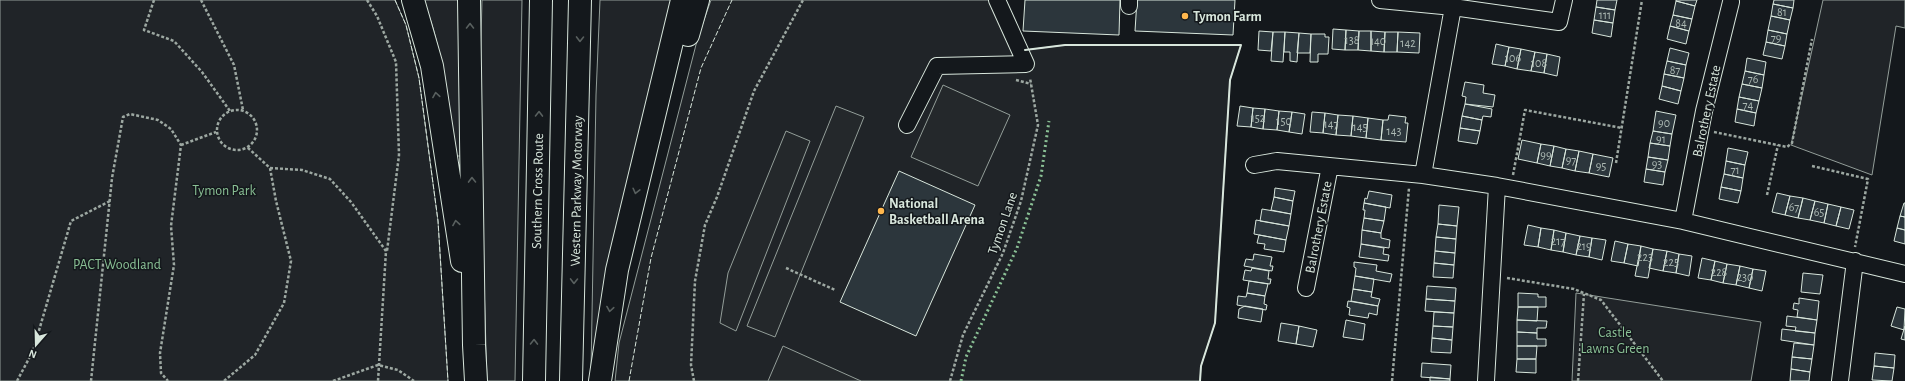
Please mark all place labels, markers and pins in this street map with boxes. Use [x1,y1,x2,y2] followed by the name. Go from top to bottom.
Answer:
[1193,10,1262,24] place label: Tymon Farm
[1180,11,1190,21] marker: Tymon Farm
[889,197,985,227] place label: National Basketball Arena
[876,206,886,216] marker: National Basketball Arena

